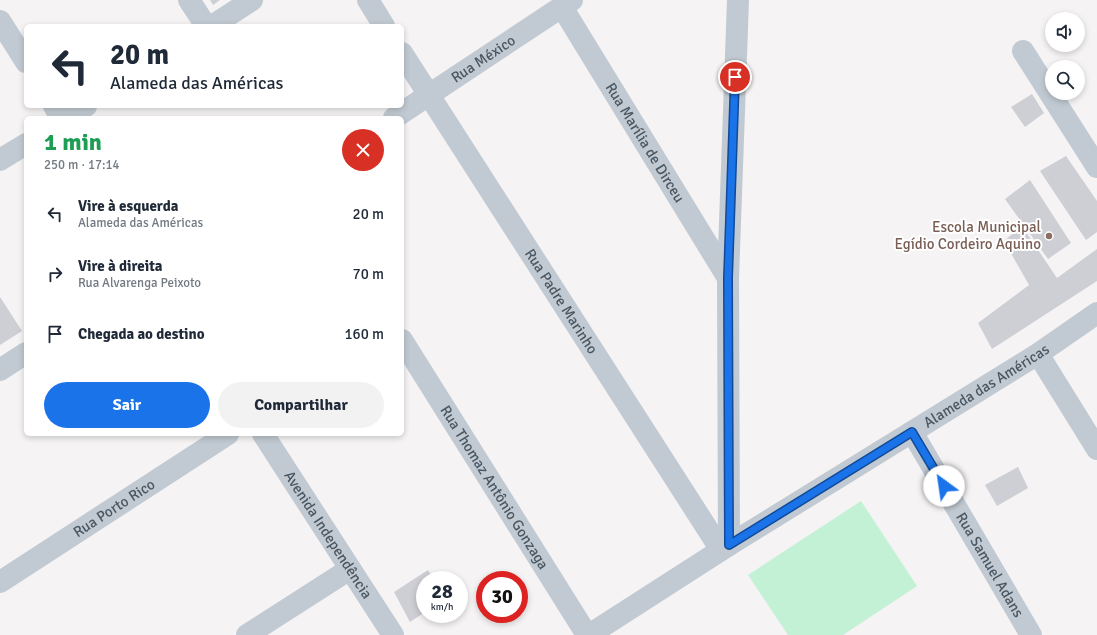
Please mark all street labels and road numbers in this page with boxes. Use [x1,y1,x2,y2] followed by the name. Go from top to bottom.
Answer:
[448,31,519,87] street label: Rua México
[602,79,689,206] street label: Rua Marília de Dirceu
[521,245,602,357] street label: Rua Padre Marinho
[920,340,1053,432] street label: Alameda das Américas
[436,402,553,573] street label: Rua Thomaz Antônio Gonzaga
[280,468,376,602] street label: Avenida Independência
[70,475,158,541] street label: Rua Porto Rico
[952,509,1028,621] street label: Rua Samuel Adans

